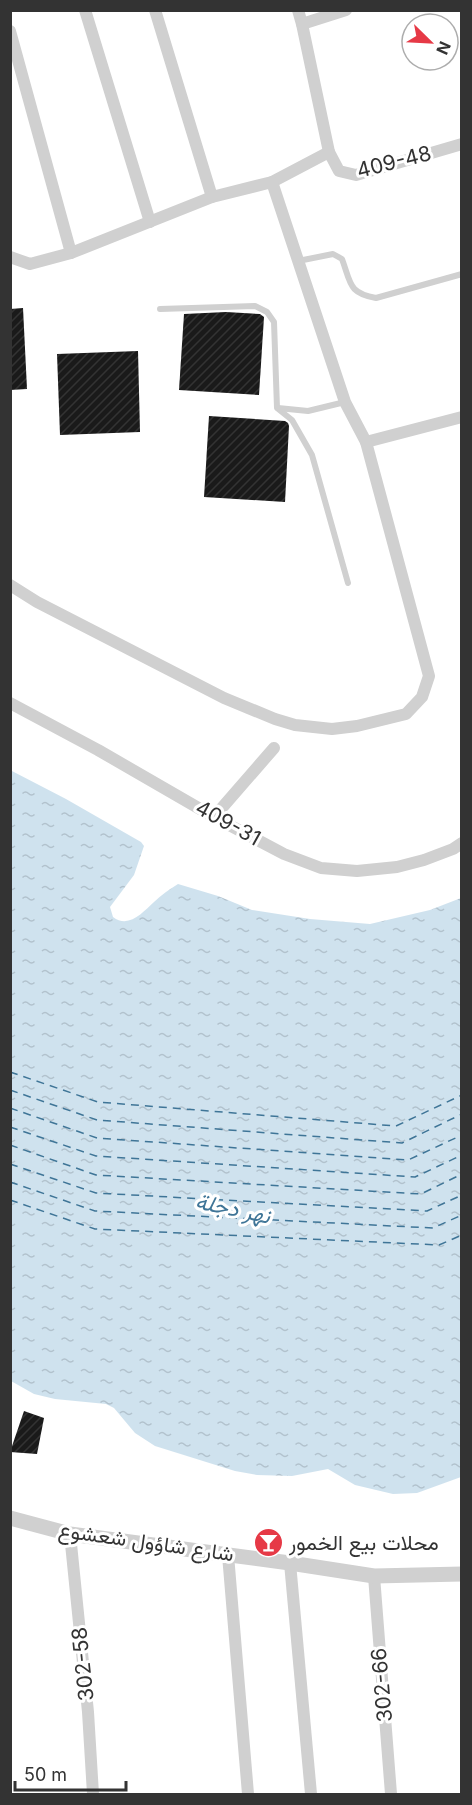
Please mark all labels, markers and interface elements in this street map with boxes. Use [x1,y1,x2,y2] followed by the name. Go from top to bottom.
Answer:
[400,12,460,72] north arrow
[432,38,455,58] text: N
[354,140,434,183] street label: 409-48
[191,794,265,851] street label: 409-31
[193,1187,274,1230] water label: نهر دجلة
[56,1517,235,1568] street label: شارع شاؤول شعشوع
[252,1527,284,1559] bar icon: محلات بيع الخمور
[288,1530,439,1557] place label: محلات بيع الخمور
[66,1626,99,1702] street label: 302-58
[366,1647,397,1723] street label: 302-66
[15,1754,126,1792] scale bar
[24,1764,67,1785] text: 50 m

